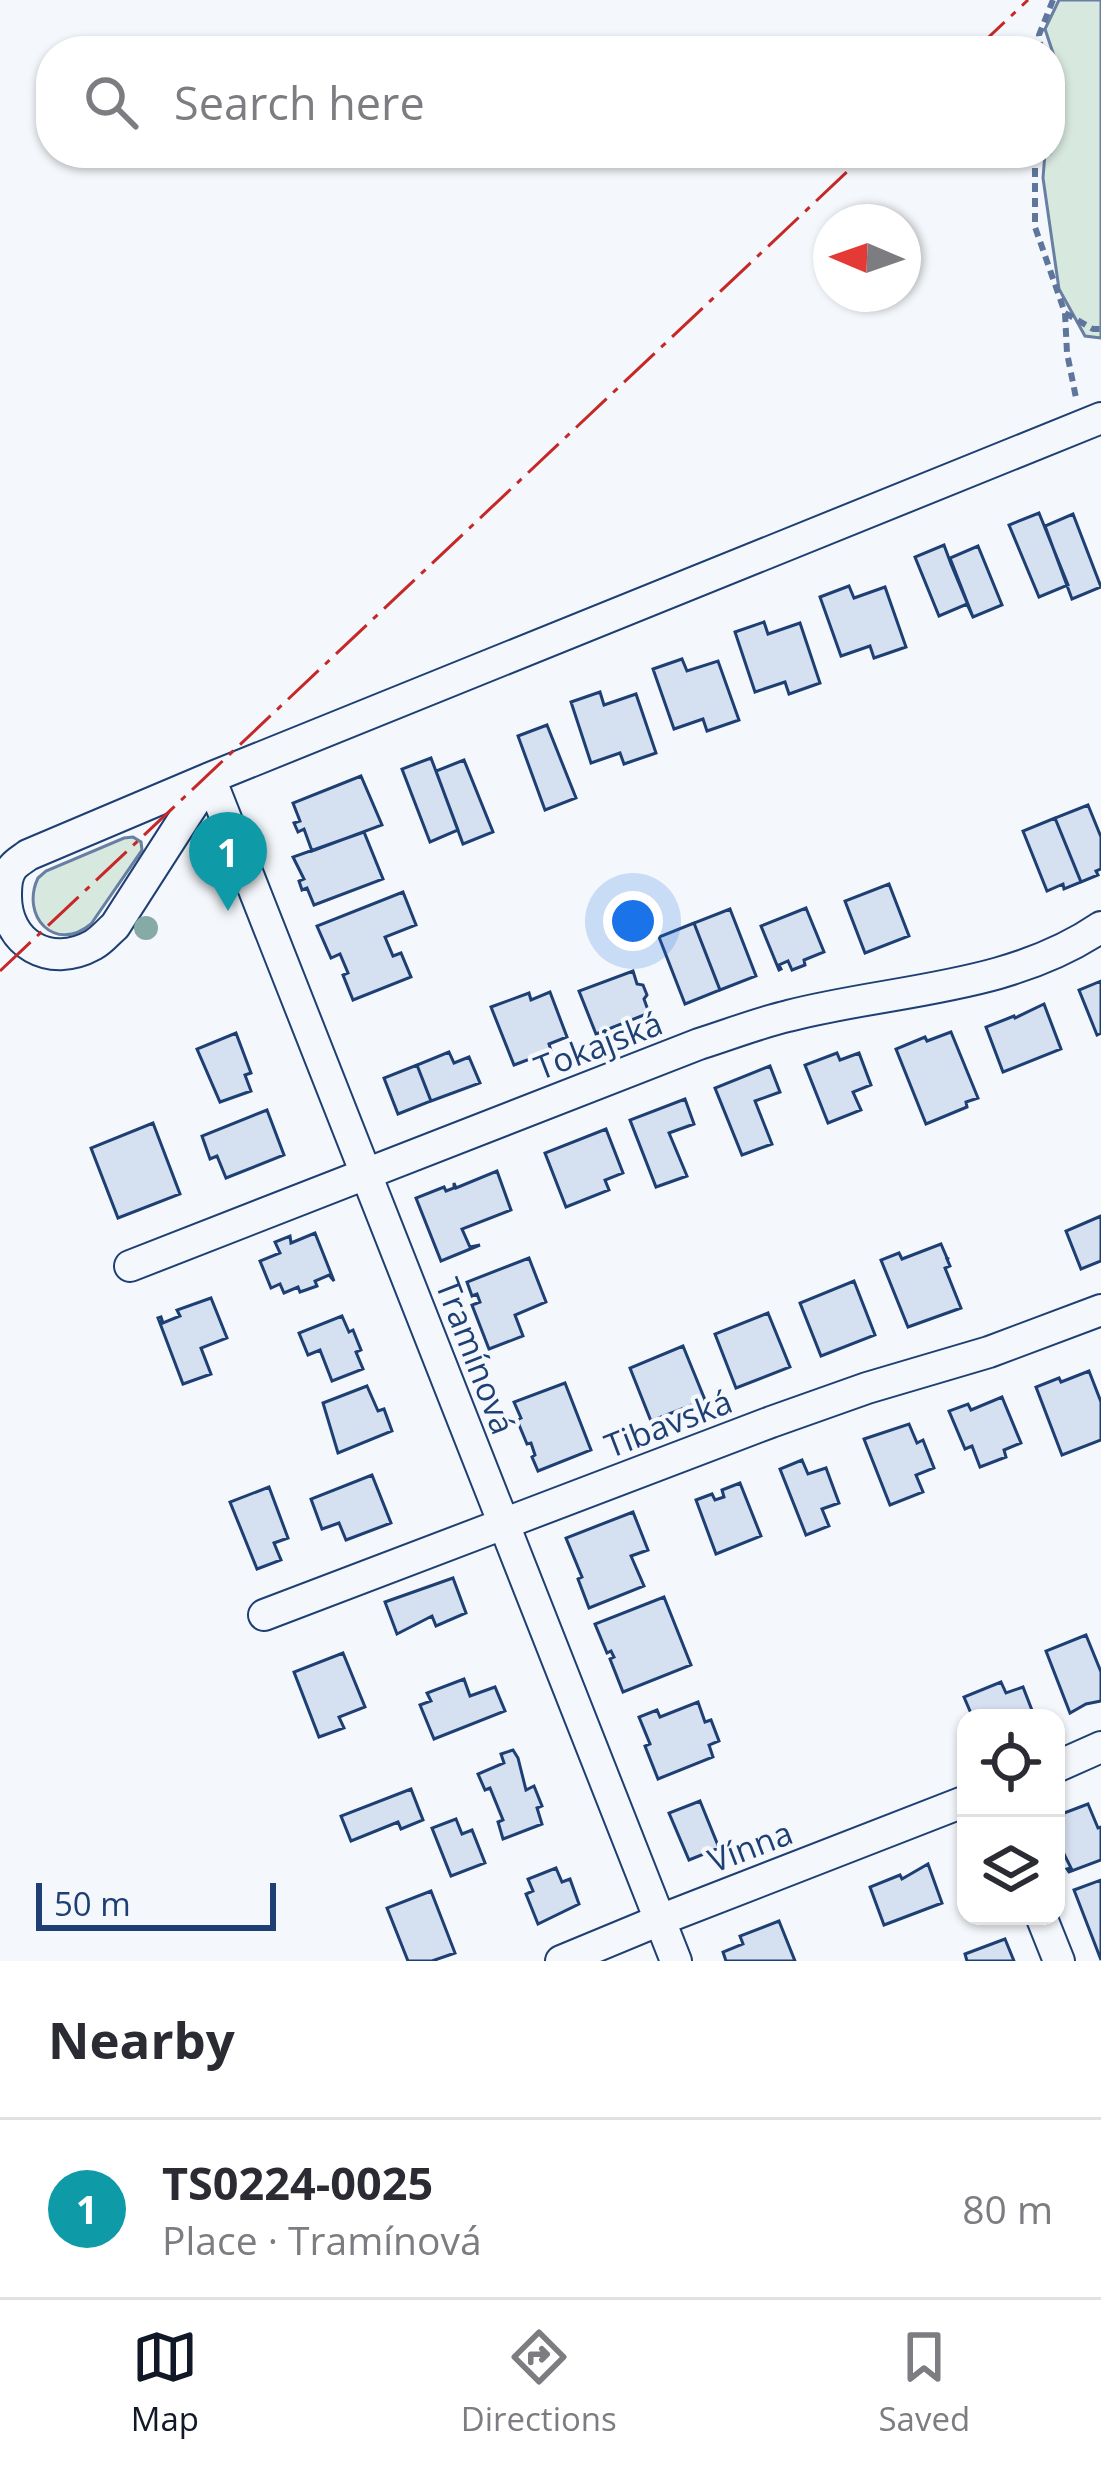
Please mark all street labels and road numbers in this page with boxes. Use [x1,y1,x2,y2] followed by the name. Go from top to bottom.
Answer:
[528,1000,668,1090] street label: Tokajská
[426,1271,526,1441] street label: Tramínová
[598,1378,738,1468] street label: Tibavská
[701,1809,799,1883] street label: Vínna

